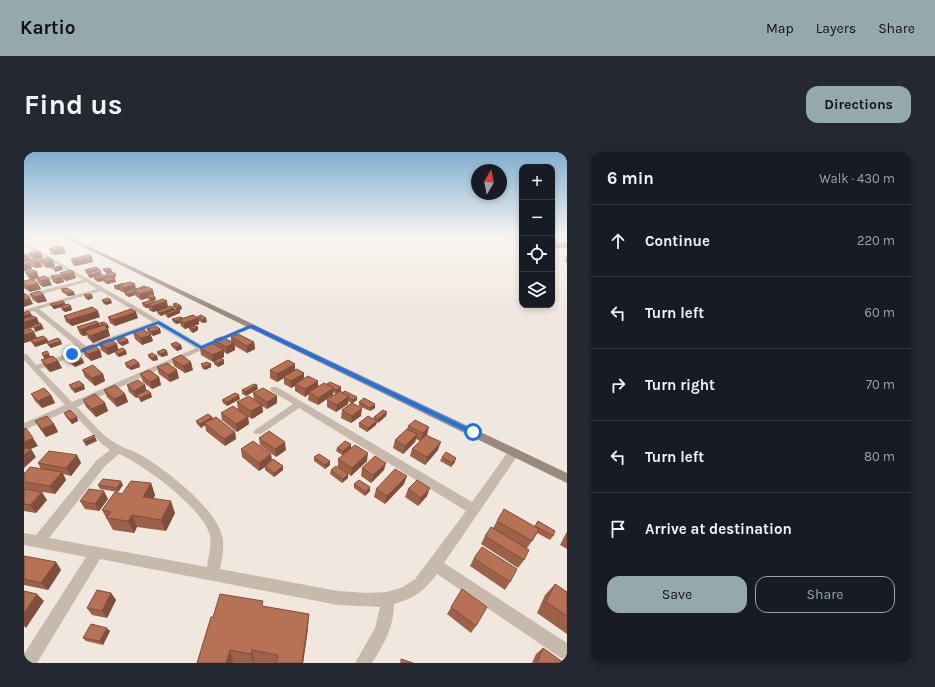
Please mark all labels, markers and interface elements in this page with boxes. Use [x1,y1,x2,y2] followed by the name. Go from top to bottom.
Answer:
[20,17,75,39] text: Kartio
[766,20,794,37] text: Map
[816,20,856,37] text: Layers
[878,20,915,37] text: Share
[806,86,911,123] button: Directions
[24,88,123,121] text: Find us
[471,164,507,200] north arrow
[519,164,555,308] map controls
[519,164,555,200] button: +
[607,168,654,188] text: 6 min
[819,171,895,186] text: Walk · 430 m
[519,200,555,236] button: −
[607,230,629,252] icon: ahead
[645,232,710,250] text: Continue
[857,233,895,248] text: 220 m
[519,236,555,272] button: locate
[519,272,555,308] button: layers
[607,302,629,324] icon: left
[645,304,704,322] text: Turn left
[865,305,895,320] text: 60 m
[63,345,81,363] route end
[607,374,629,396] icon: right
[645,376,715,394] text: Turn right
[866,377,895,392] text: 70 m
[464,423,482,441] route start
[607,446,629,468] icon: left
[645,448,704,466] text: Turn left
[864,449,895,464] text: 80 m
[607,518,629,540] icon: arrive
[645,520,792,538] text: Arrive at destination
[607,576,747,613] button: Save
[755,576,895,613] button: Share

